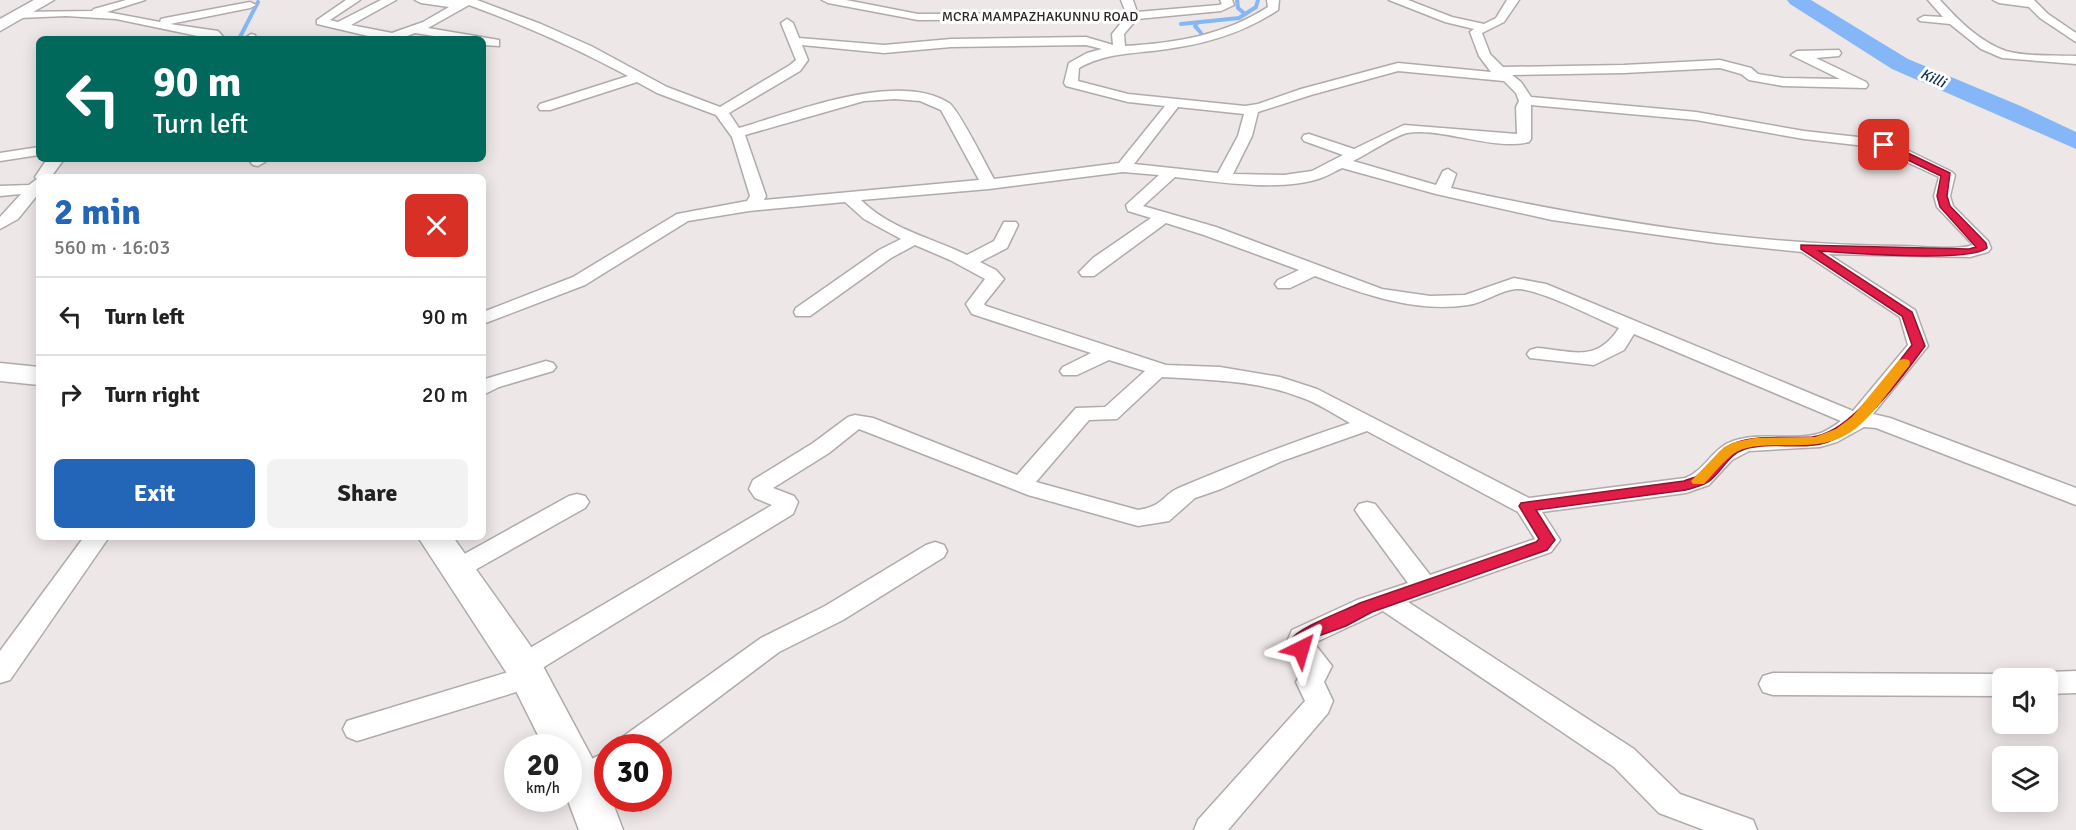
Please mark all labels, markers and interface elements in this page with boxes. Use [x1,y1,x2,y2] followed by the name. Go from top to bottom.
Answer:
[942,8,1138,25] street label: MCRA MAMPAZHAKUNNU ROAD
[153,57,242,108] text: 90 m
[54,60,132,138] icon: left
[1918,65,1950,92] water label: Killi
[153,108,248,141] text: Turn left
[1858,119,1909,170] pin
[1867,128,1900,161] icon: arrive
[54,190,141,235] text: 2 min
[405,194,468,257] button: close
[54,235,170,260] text: 560 m · 16:03
[54,300,87,333] icon: left
[105,303,185,330] text: Turn left
[422,303,468,330] text: 90 m
[54,378,87,411] icon: right
[105,381,200,408] text: Turn right
[422,381,468,408] text: 20 m
[54,459,255,528] button: Exit
[267,459,468,528] button: Share
[1269,617,1333,681] position arrow
[1992,668,2058,812] map controls
[1992,668,2058,734] button: sound
[594,734,672,812] speed limit sign: 30
[1992,746,2058,812] button: layers
[527,747,559,784] text: 20
[526,779,560,797] text: km/h

